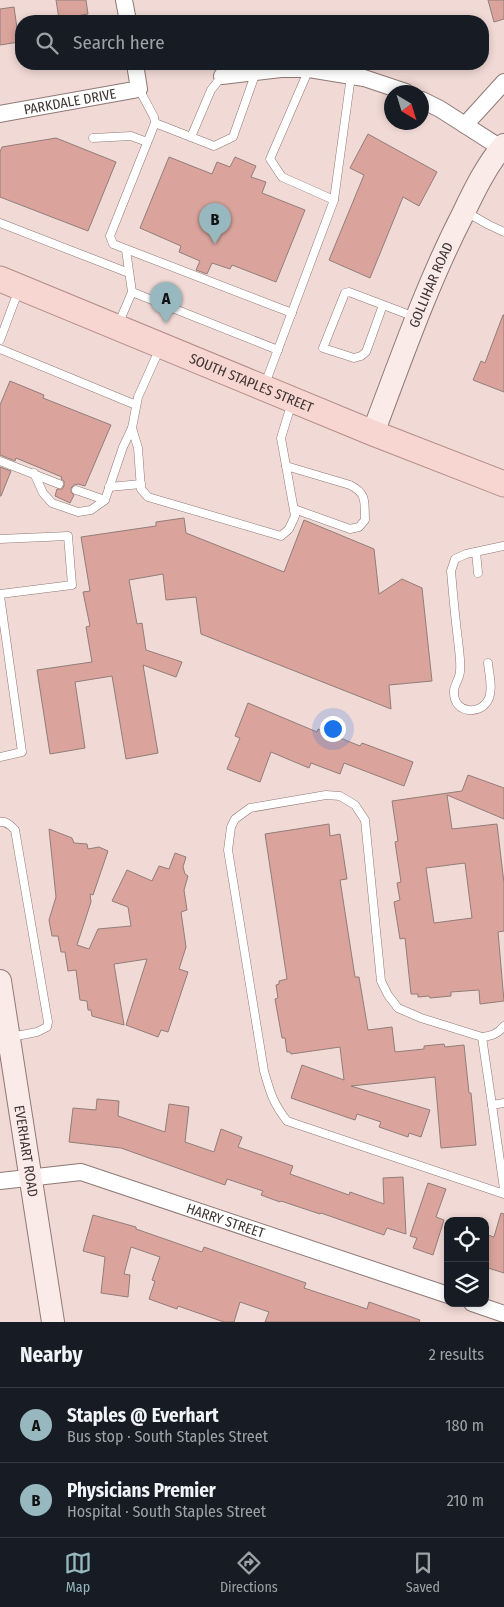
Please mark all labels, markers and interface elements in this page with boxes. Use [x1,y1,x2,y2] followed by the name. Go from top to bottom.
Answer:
[15,15,489,70] search box
[33,29,61,57] icon: search
[73,31,165,54] text: Search here
[22,85,118,118] street label: PARKDALE DRIVE
[384,85,429,130] north arrow
[199,203,231,244] pin: B
[405,239,456,330] street label: GOLLIHAR ROAD
[150,282,182,323] pin: A
[187,350,316,416] street label: SOUTH STAPLES STREET
[320,716,346,742] your location
[11,1104,42,1198] street label: EVERHART ROAD
[184,1199,267,1242] street label: HARRY STREET
[444,1217,489,1307] map controls
[444,1217,489,1262] button: locate
[444,1262,489,1307] button: layers
[20,1342,82,1368] text: Nearby
[429,1345,484,1364] text: 2 results
[67,1404,219,1427] text: Staples @ Everhart
[32,1416,40,1435] text: A
[445,1416,484,1435] text: 180 m
[67,1427,268,1446] text: Bus stop · South Staples Street
[67,1479,216,1502] text: Physicians Premier
[32,1491,40,1510] text: B
[447,1491,484,1510] text: 210 m
[67,1502,266,1521] text: Hospital · South Staples Street
[64,1549,92,1596] tab: Map
[220,1549,278,1596] tab: Directions
[406,1549,440,1596] tab: Saved

